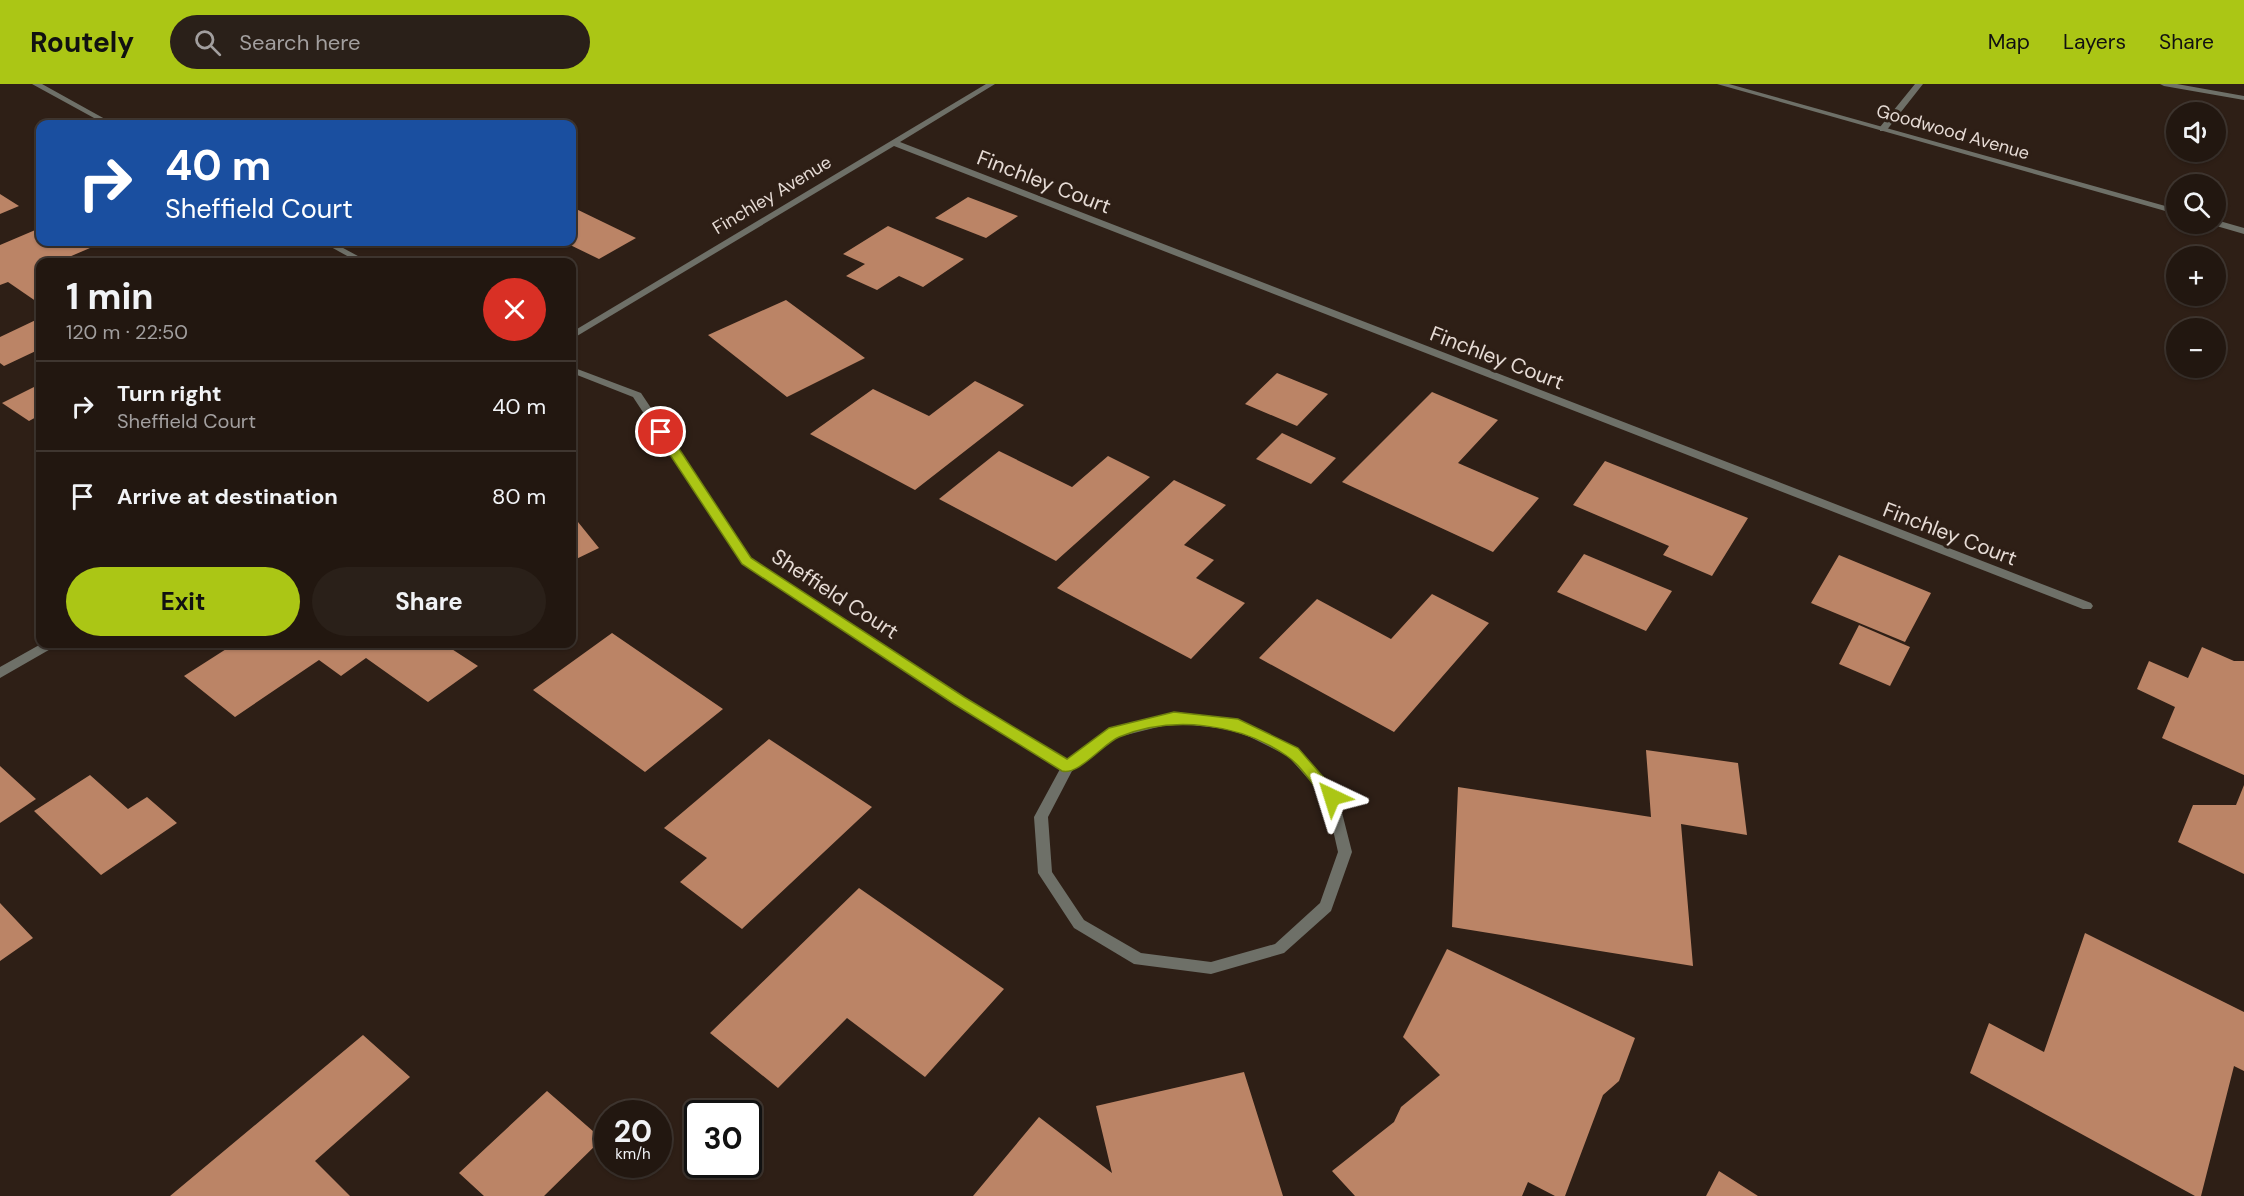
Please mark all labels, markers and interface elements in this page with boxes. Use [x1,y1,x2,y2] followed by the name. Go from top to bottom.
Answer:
[170,15,590,69] search box
[30,24,134,61] text: Routely
[191,26,224,59] icon: search
[239,28,361,57] text: Search here
[1988,28,2030,56] text: Map
[2063,28,2126,56] text: Layers
[2159,28,2214,56] text: Share
[1874,99,2032,165] street label: Goodwood Avenue
[2166,102,2226,378] map controls
[2166,102,2226,162] button: sound
[165,138,271,193] text: 40 m
[66,144,144,222] icon: right
[973,144,1115,220] street label: Finchley Court
[708,150,836,240] street label: Finchley Avenue
[2166,174,2226,234] button: search
[165,191,353,226] text: Sheffield Court
[2166,246,2226,306] button: +
[66,273,154,320] text: 1 min
[483,278,546,341] button: close
[2166,318,2226,378] button: −
[66,319,188,345] text: 120 m · 22:50
[1426,320,1568,396] street label: Finchley Court
[117,379,222,408] text: Turn right
[66,390,99,423] icon: right
[492,392,546,421] text: 40 m
[635,406,686,457] pin
[117,408,256,434] text: Sheffield Court
[644,415,677,448] icon: arrive
[66,480,99,513] icon: arrive
[117,482,338,511] text: Arrive at destination
[492,482,546,511] text: 80 m
[1879,496,2021,572] street label: Finchley Court
[766,542,904,646] street label: Sheffield Court
[66,567,300,636] button: Exit
[312,567,546,636] button: Share
[1300,765,1364,829] position arrow
[684,1100,762,1178] speed limit sign: 30
[614,1112,652,1151] text: 20
[615,1144,651,1164] text: km/h

